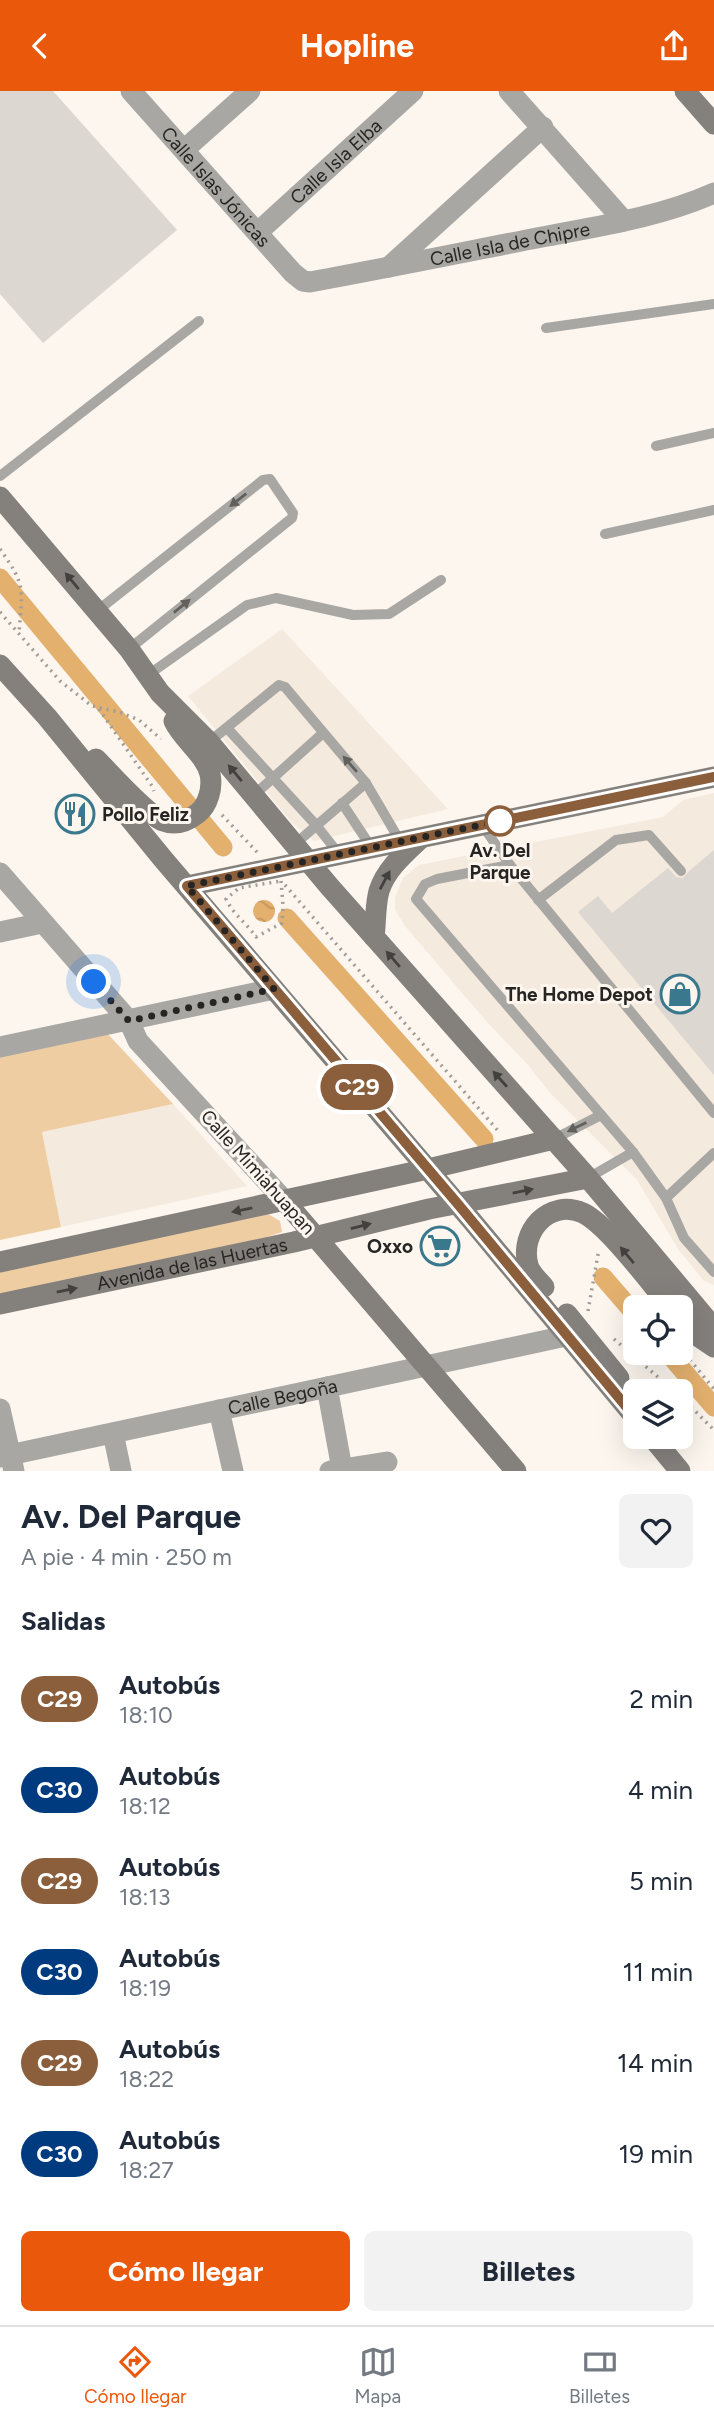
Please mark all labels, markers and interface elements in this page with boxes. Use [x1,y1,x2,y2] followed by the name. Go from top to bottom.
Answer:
[21,27,59,65] icon: back
[300,27,414,65] text: Hopline
[655,27,693,65] icon: share
[285,114,386,209] street label: Calle Isla Elba
[157,122,276,252] street label: Calle Islas Jónicas
[428,217,592,270] street label: Calle Isla de Chipre
[229,492,246,507] one-way arrow
[64,572,80,590] one-way arrow
[172,599,190,614] one-way arrow
[342,755,357,773] one-way arrow
[228,764,243,781] one-way arrow
[54,793,96,835] restaurant icon: Pollo Feliz
[102,803,189,826] place label: Pollo Feliz
[485,806,515,836] marker: Av. Del Parque
[469,839,531,884] place label: Av. Del Parque
[379,870,391,890] one-way arrow
[386,950,401,967] one-way arrow
[76,964,111,999] your location
[659,973,701,1015] shop icon: The Home Depot
[505,983,653,1006] place label: The Home Depot
[317,1064,397,1110] line badge: C29
[492,1071,508,1088] one-way arrow
[334,1072,380,1101] text: C29
[196,1105,320,1239] street label: Calle Mimiahuapan
[567,1121,587,1132] one-way arrow
[512,1185,534,1196] one-way arrow
[231,1204,253,1215] one-way arrow
[350,1220,372,1231] one-way arrow
[419,1225,461,1267] supermarket icon: Oxxo
[94,1232,289,1295] street label: Avenida de las Huertas
[367,1235,413,1258] place label: Oxxo
[620,1247,635,1264] one-way arrow
[56,1284,78,1295] one-way arrow
[623,1295,693,1449] map controls
[623,1295,693,1365] button: locate
[226,1374,339,1419] street label: Calle Begoña
[623,1379,693,1449] button: layers
[619,1494,693,1568] button: heart
[21,1497,241,1536] text: Av. Del Parque
[21,1543,232,1571] text: A pie · 4 min · 250 m
[21,1605,105,1637] text: Salidas
[119,1669,220,1701] text: Autobús
[629,1683,693,1715] text: 2 min
[37,1684,82,1713] text: C29
[119,1701,173,1729] text: 18:10
[119,1760,220,1792] text: Autobús
[628,1774,693,1806] text: 4 min
[36,1775,83,1804] text: C30
[119,1792,171,1820] text: 18:12
[119,1851,220,1883] text: Autobús
[629,1865,693,1897] text: 5 min
[37,1866,82,1895] text: C29
[119,1883,170,1911] text: 18:13
[119,1942,220,1974] text: Autobús
[622,1956,693,1988] text: 11 min
[36,1957,83,1986] text: C30
[119,1974,171,2002] text: 18:19
[119,2033,220,2065] text: Autobús
[617,2047,693,2079] text: 14 min
[37,2048,82,2077] text: C29
[119,2065,174,2093] text: 18:22
[119,2124,220,2156] text: Autobús
[618,2138,693,2170] text: 19 min
[36,2139,83,2168] text: C30
[119,2156,174,2184] text: 18:27
[21,2231,350,2311] button: Cómo llegar
[364,2231,693,2311] button: Billetes
[84,2343,187,2408] tab: Cómo llegar
[354,2343,401,2408] tab: Mapa
[569,2343,630,2408] tab: Billetes

